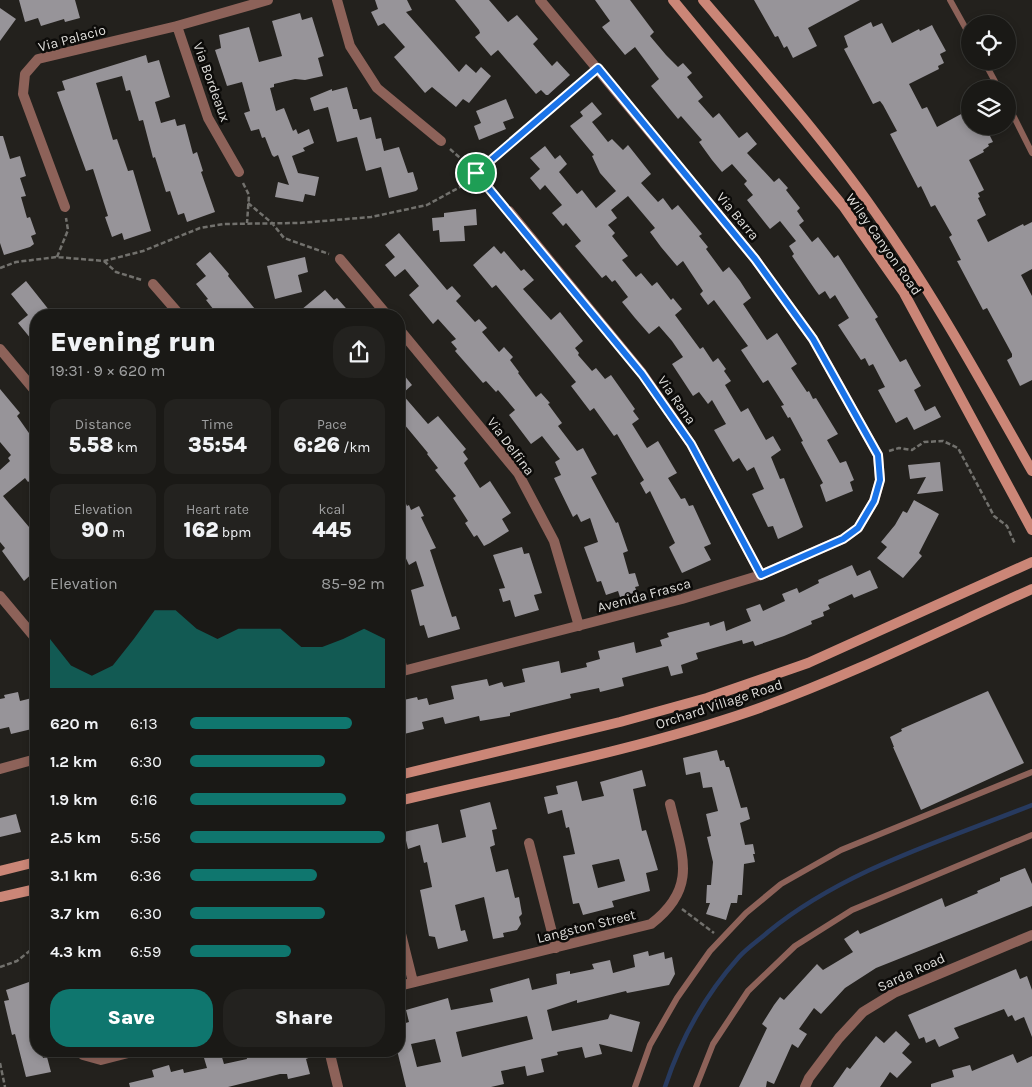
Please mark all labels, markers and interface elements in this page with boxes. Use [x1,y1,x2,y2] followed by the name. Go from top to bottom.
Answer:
[961,15,1016,135] map controls
[961,15,1016,70] button: locate
[36,21,108,56] street label: Via Palacio
[189,40,234,124] street label: Via Bordeaux
[961,80,1016,135] button: layers
[455,152,497,194] pin
[462,159,490,187] icon: arrive
[713,189,763,244] street label: Via Barra
[842,190,925,299] street label: Wiley Canyon Road
[50,325,216,358] text: Evening run
[333,326,385,378] button: share
[50,361,165,380] text: 19:31 · 9 × 620 m
[654,373,699,428] street label: Via Rana
[483,414,538,479] street label: Via Delfina
[75,416,131,433] text: Distance
[202,416,233,433] text: Time
[317,416,347,433] text: Pace
[69,433,113,457] text: 5.58
[188,433,247,457] text: 35:54
[293,433,340,457] text: 6:26
[113,439,138,456] text: km
[340,439,370,456] text: /km
[74,501,133,518] text: Elevation
[186,501,249,518] text: Heart rate
[318,501,345,518] text: kcal
[81,518,109,542] text: 90
[184,518,218,542] text: 162
[312,518,351,542] text: 445
[109,524,125,541] text: m
[218,524,251,541] text: bpm
[50,574,118,593] text: Elevation
[321,574,385,593] text: 85–92 m
[595,575,693,616] street label: Avenida Frasca
[654,676,785,733] street label: Orchard Village Road
[50,714,99,733] text: 620 m
[130,714,158,733] text: 6:13
[50,752,98,771] text: 1.2 km
[130,752,162,771] text: 6:30
[50,790,98,809] text: 1.9 km
[130,790,157,809] text: 6:16
[50,828,101,847] text: 2.5 km
[130,828,161,847] text: 5:56
[50,866,98,885] text: 3.1 km
[130,866,161,885] text: 6:36
[50,904,100,923] text: 3.7 km
[130,904,162,923] text: 6:30
[535,906,637,947] street label: Langston Street
[50,942,102,961] text: 4.3 km
[130,942,161,961] text: 6:59
[875,949,948,996] street label: Sarda Road
[50,989,213,1047] button: Save
[223,989,385,1047] button: Share

